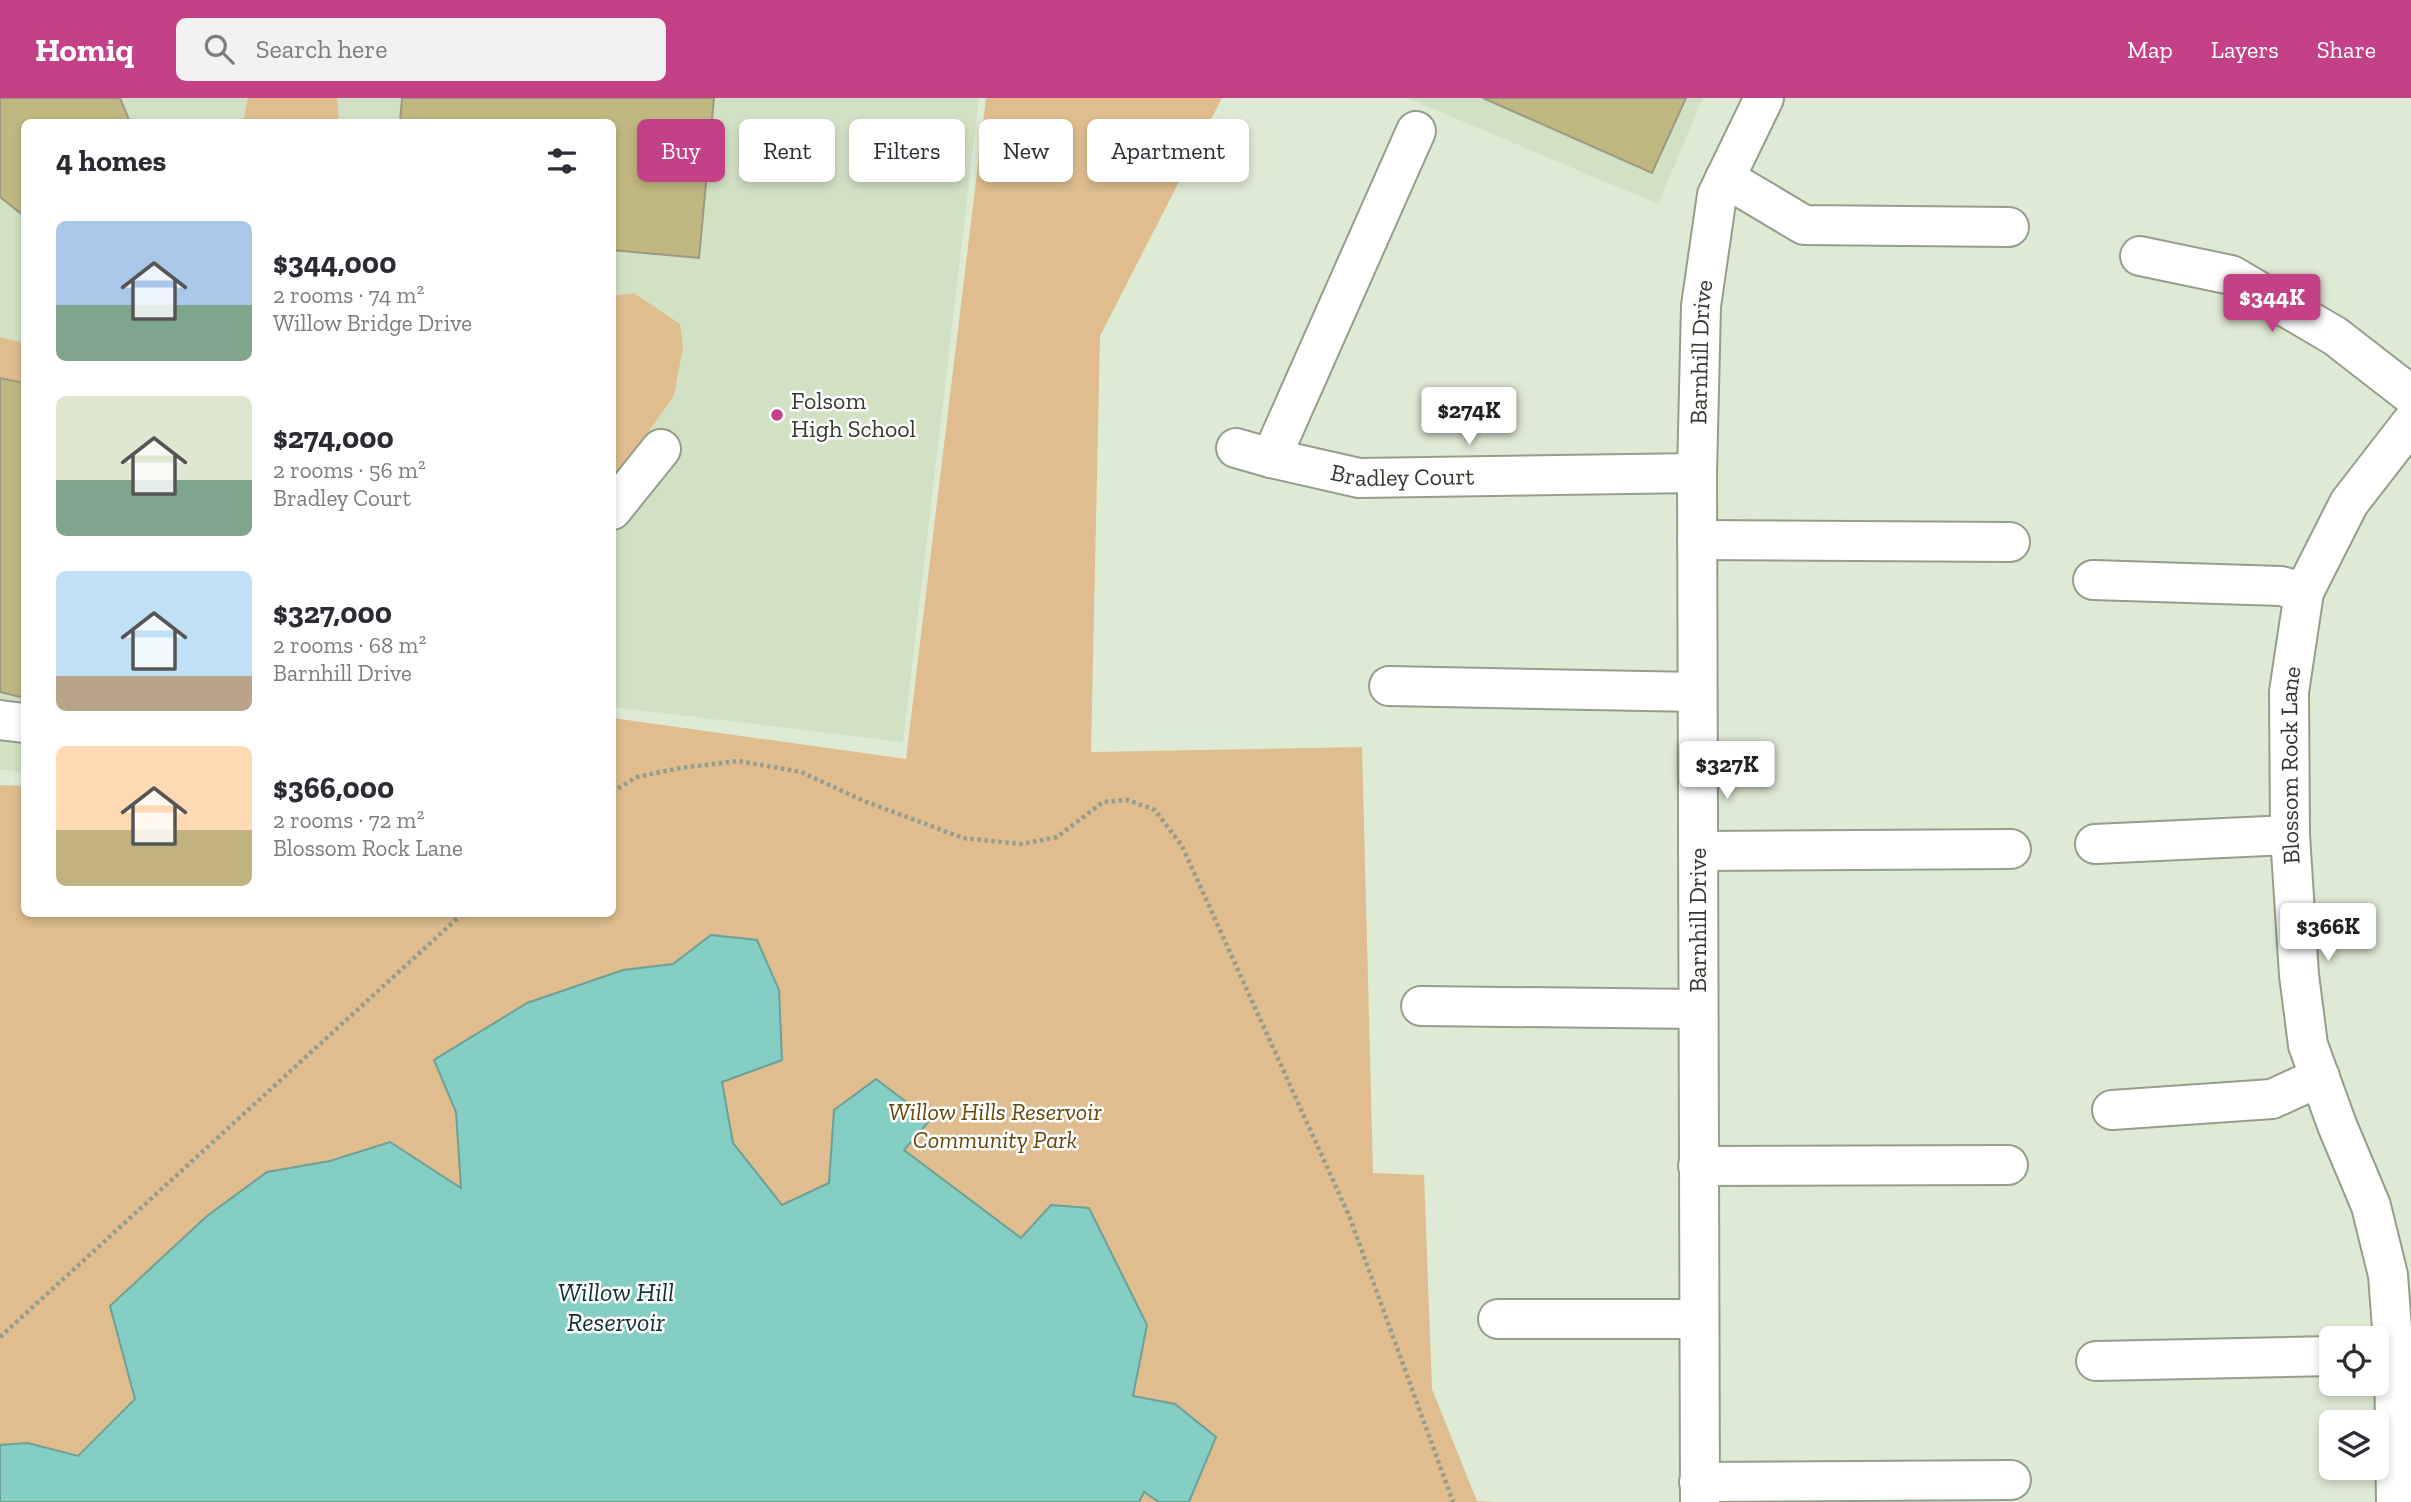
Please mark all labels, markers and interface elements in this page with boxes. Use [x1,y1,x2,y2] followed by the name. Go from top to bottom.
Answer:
[176,18,666,81] search box
[35,30,134,69] text: Homiq
[200,30,238,68] icon: search
[256,33,387,65] text: Search here
[2127,35,2173,64] text: Map
[2211,35,2279,64] text: Layers
[2317,35,2376,64] text: Share
[637,119,725,182] chip: Buy
[739,119,835,182] chip: Rent
[849,119,965,182] chip: Filters
[979,119,1073,182] chip: New
[1087,119,1249,182] chip: Apartment
[543,142,581,180] icon: filters
[56,143,166,179] text: 4 homes
[273,245,396,281] text: $344,000
[112,249,196,333] icon: home
[2223,274,2321,334] pin: $344K
[1683,278,1719,425] street label: Barnhill Drive
[273,281,424,309] text: 2 rooms · 74 m²
[2239,283,2305,311] text: $344K
[273,309,472,337] text: Willow Bridge Drive
[791,386,916,443] place label: Folsom High School
[1420,388,1518,447] pin: $274K
[1437,396,1501,424] text: $274K
[769,407,785,423] marker: Folsom High School
[273,420,394,456] text: $274,000
[112,424,196,508] icon: home
[273,456,426,484] text: 2 rooms · 56 m²
[1328,457,1475,492] street label: Bradley Court
[273,484,411,512] text: Bradley Court
[273,595,392,631] text: $327,000
[112,599,196,683] icon: home
[273,631,426,659] text: 2 rooms · 68 m²
[273,659,412,687] text: Barnhill Drive
[2274,664,2307,865] street label: Blossom Rock Lane
[1678,742,1776,801] pin: $327K
[1696,750,1758,778] text: $327K
[273,770,394,806] text: $366,000
[112,774,196,858] icon: home
[273,806,424,834] text: 2 rooms · 72 m²
[273,834,463,862] text: Blossom Rock Lane
[1683,848,1712,992] street label: Barnhill Drive
[2279,904,2377,963] pin: $366K
[2296,912,2360,940] text: $366K
[888,1097,1102,1154] park label: Willow Hills Reservoir Community Park
[558,1276,674,1338] water label: Willow Hill Reservoir
[2319,1326,2389,1480] map controls
[2319,1326,2389,1396] button: locate
[2319,1410,2389,1480] button: layers

